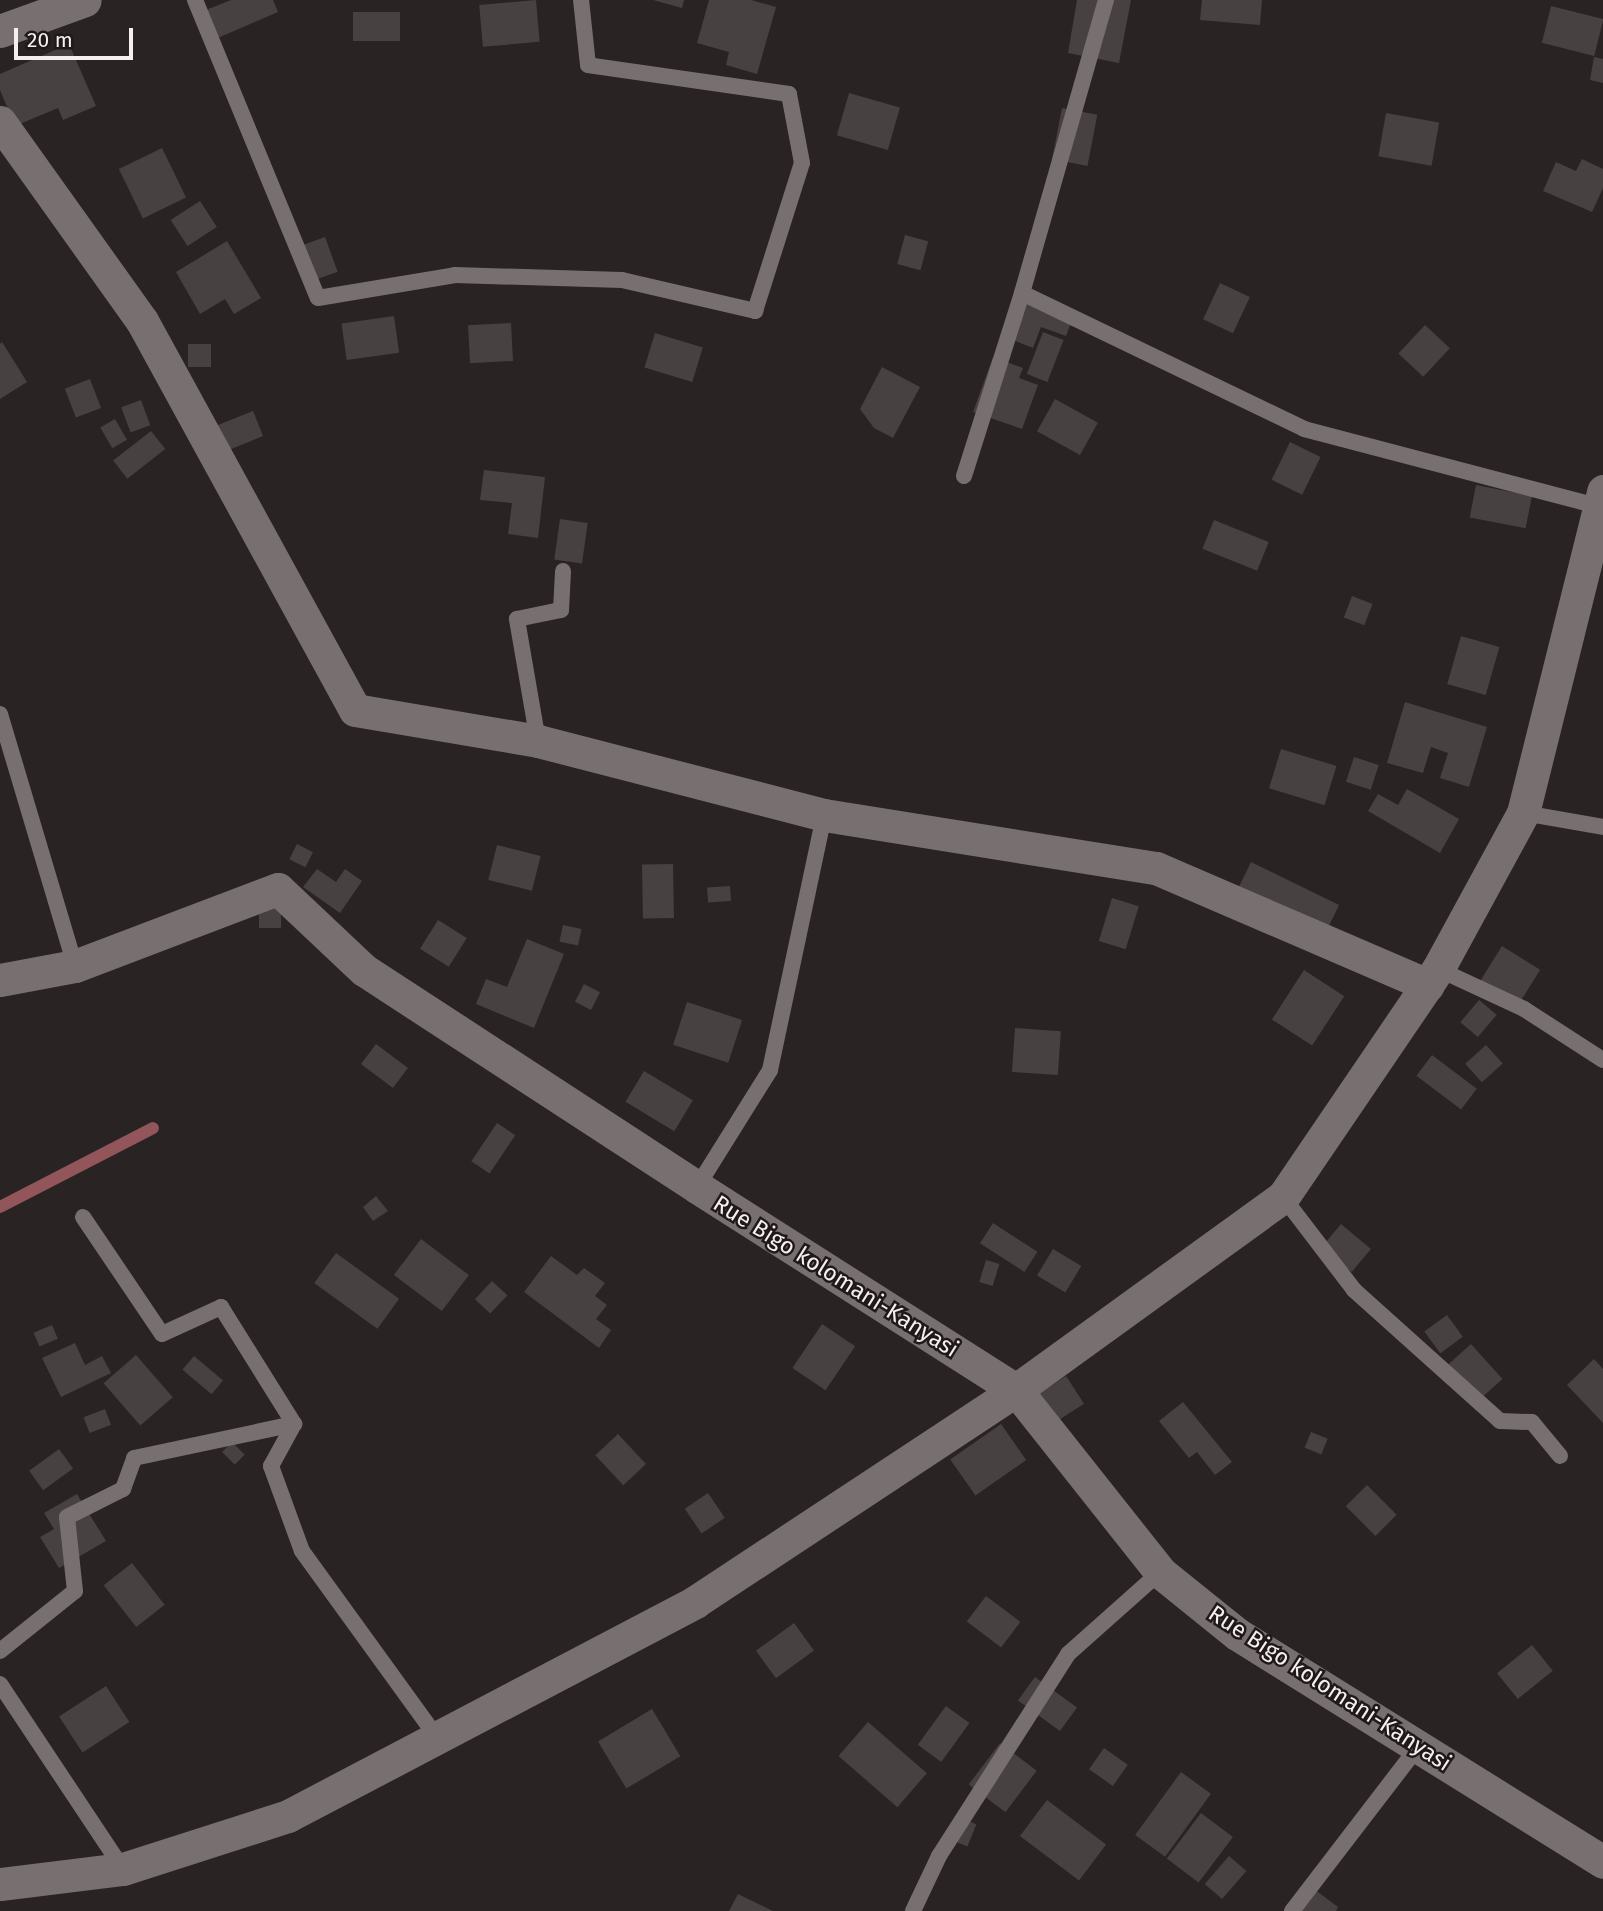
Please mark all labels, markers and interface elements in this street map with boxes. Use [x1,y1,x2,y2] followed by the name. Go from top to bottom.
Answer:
[18,14,136,58] scale bar
[27,27,73,53] text: 20 m
[708,1189,964,1363] street label: Rue Bigo kolomani-Kanyasi
[1204,1599,1456,1777] street label: Rue Bigo kolomani-Kanyasi

